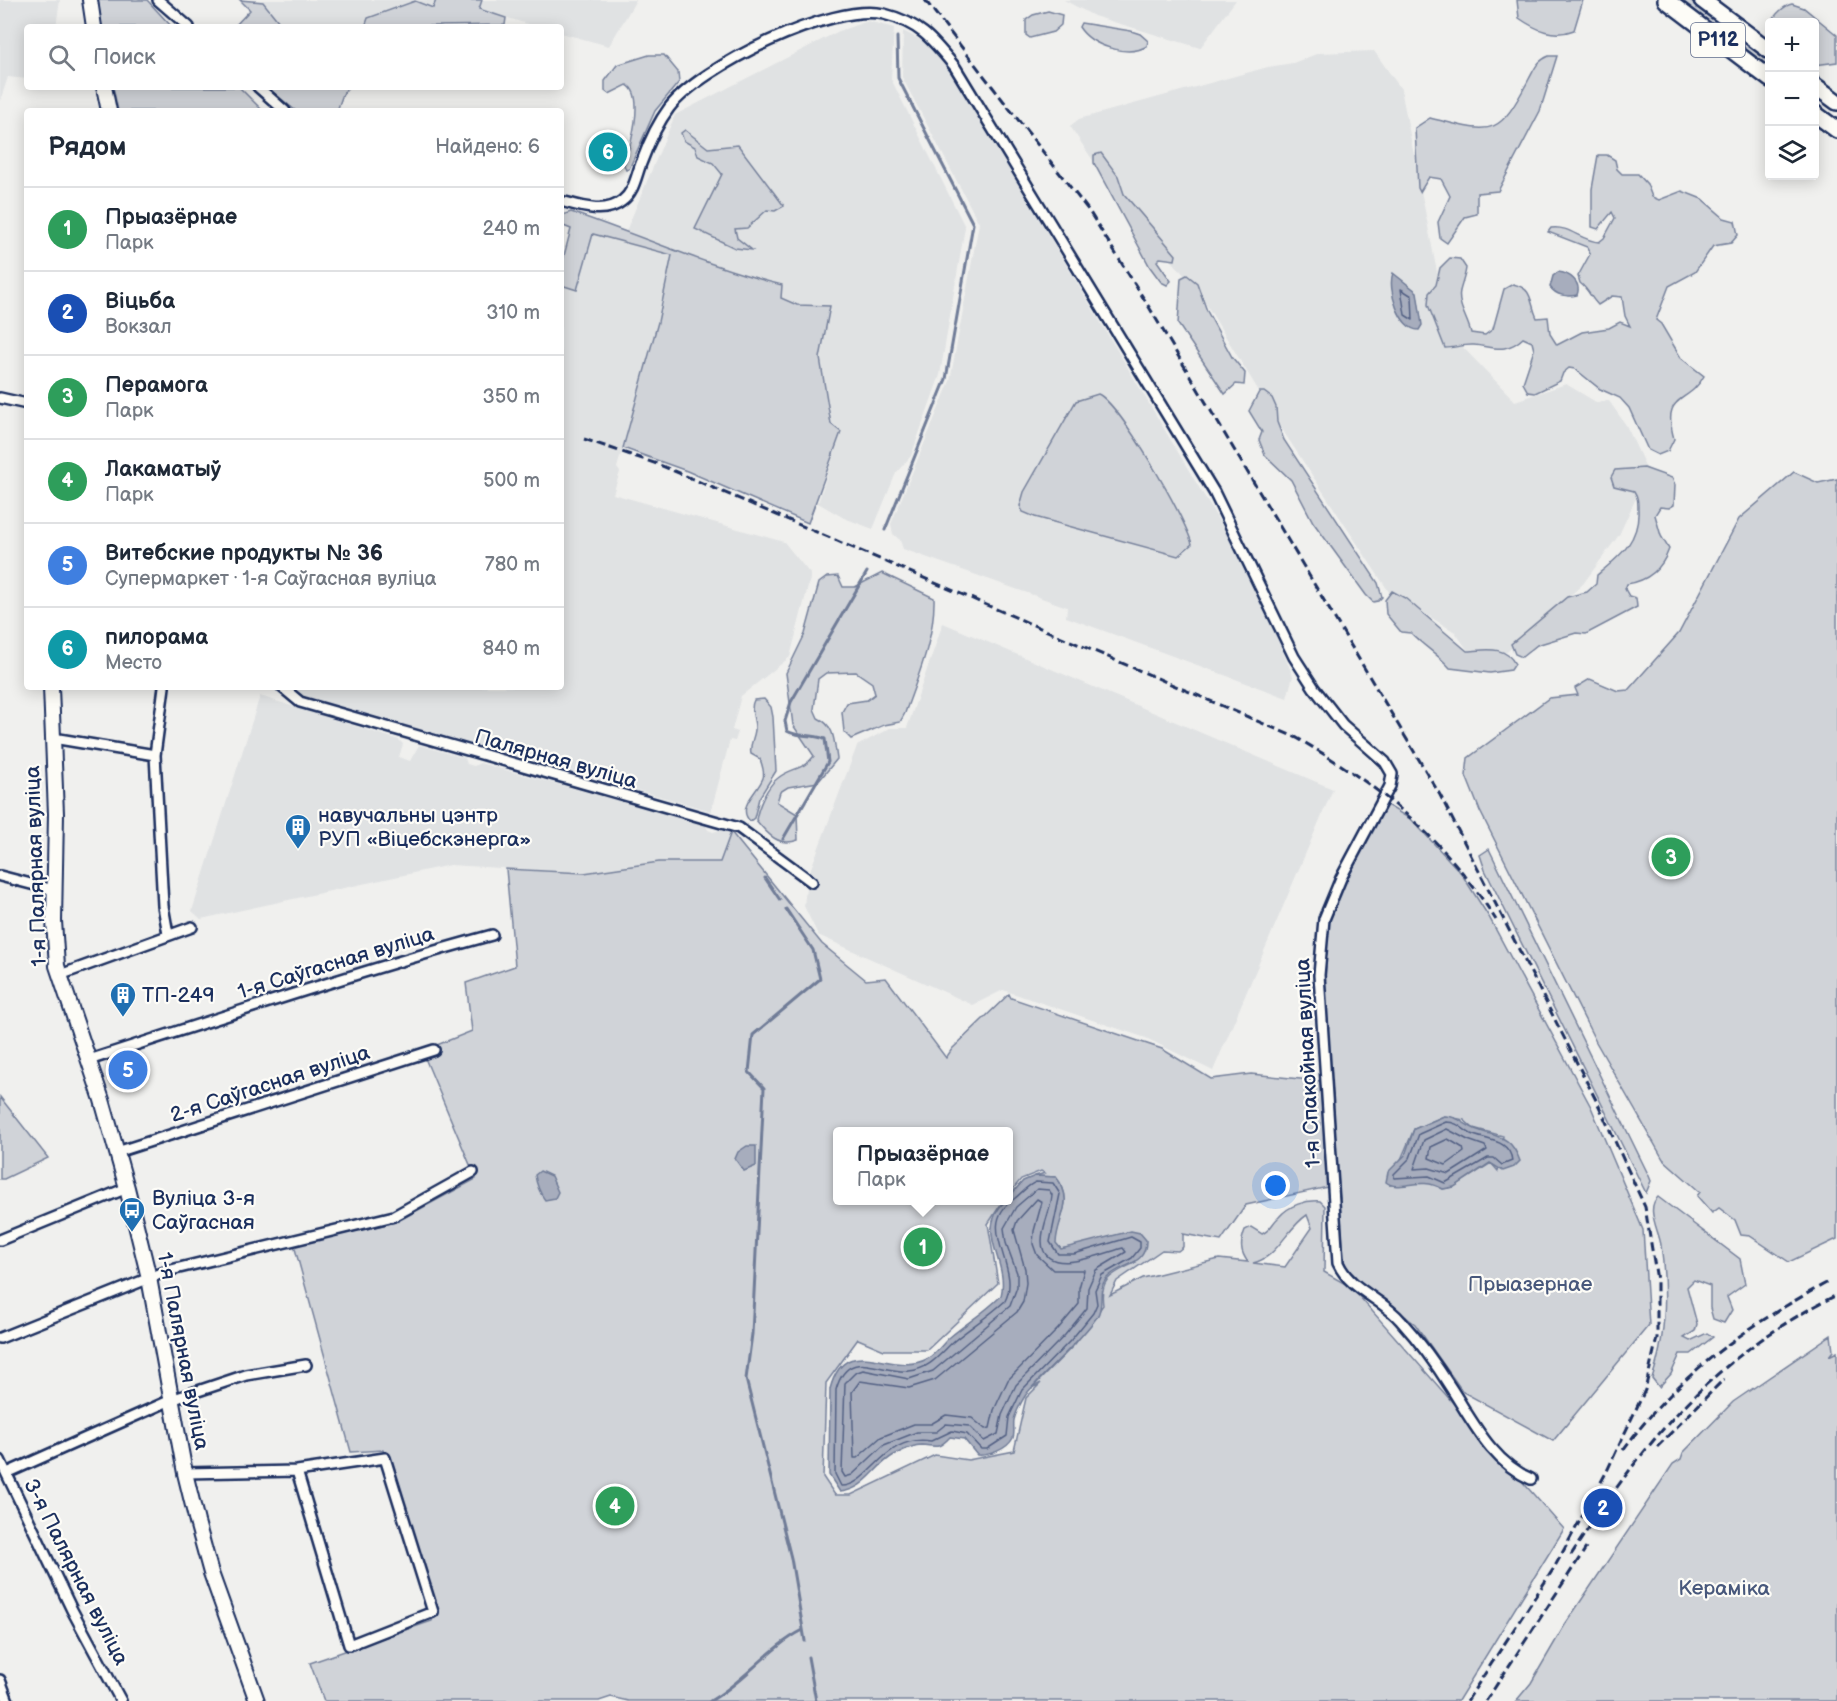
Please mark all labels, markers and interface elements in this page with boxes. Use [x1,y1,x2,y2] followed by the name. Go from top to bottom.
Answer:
[1765,18,1819,180] map controls
[1765,18,1819,72] button: +
[1691,23,1745,57] road number: Р112
[24,24,564,90] search box
[45,41,78,74] icon: search
[93,44,156,71] text: Поиск
[1765,72,1819,126] button: −
[1765,126,1819,180] button: layers
[588,130,628,174] pin: 6
[48,132,126,163] text: Рядом
[435,135,540,159] text: Найдено: 6
[105,204,237,231] text: Прыазёрнае
[63,217,72,241] text: 1
[483,217,540,241] text: 240 m
[105,231,154,255] text: Парк
[105,288,175,315] text: Віцьба
[62,301,73,325] text: 2
[486,301,540,325] text: 310 m
[105,315,172,339] text: Вокзал
[105,372,208,399] text: Перамога
[62,385,73,409] text: 3
[483,385,540,409] text: 350 m
[105,399,154,423] text: Парк
[105,456,221,483] text: Лакаматыў
[62,469,73,493] text: 4
[483,469,540,493] text: 500 m
[105,483,154,507] text: Парк
[105,540,383,567] text: Витебские продукты № 36
[62,553,73,577] text: 5
[485,553,540,577] text: 780 m
[105,567,436,591] text: Супермаркет · 1-я Саўгасная вуліца
[105,624,208,651] text: пилорама
[61,637,74,661] text: 6
[482,637,540,661] text: 840 m
[105,651,162,675] text: Место
[472,724,641,794] street label: Палярная вуліца
[20,765,52,967] street label: 1-я Палярная вуліца
[318,803,531,852] place label: навучальны цэнтр РУП «Віцебскэнерга»
[283,812,313,850] building icon: навучальны цэнтр РУП «Віцебскэнерга»
[1652,834,1690,880] pin: 3
[235,921,438,1005] street label: 1-я Саўгасная вуліца
[1290,957,1326,1168] street label: 1-я Спакойная вуліца
[108,980,138,1018] building icon: ТП-249
[142,983,215,1008] place label: ТП-249
[167,1040,373,1128] street label: 2-я Саўгасная вуліца
[108,1048,148,1092] pin: 5
[833,1127,1013,1205] popup
[857,1141,989,1168] text: Прыазёрнае
[857,1168,906,1192] text: Парк
[1261,1171,1290,1200] your location
[152,1186,255,1235] place label: Вуліца 3-я Саўгасная
[117,1195,147,1233] bus stop icon: Вуліца 3-я Саўгасная
[904,1224,942,1270] pin: 1
[152,1250,215,1453] street label: 1-я Палярная вуліца
[1468,1272,1593,1297] park label: Прыазернае
[18,1475,134,1670] street label: 3-я Палярная вуліца
[596,1484,634,1528] pin: 4
[1584,1486,1622,1530] pin: 2
[1678,1576,1770,1601] park label: Кераміка

